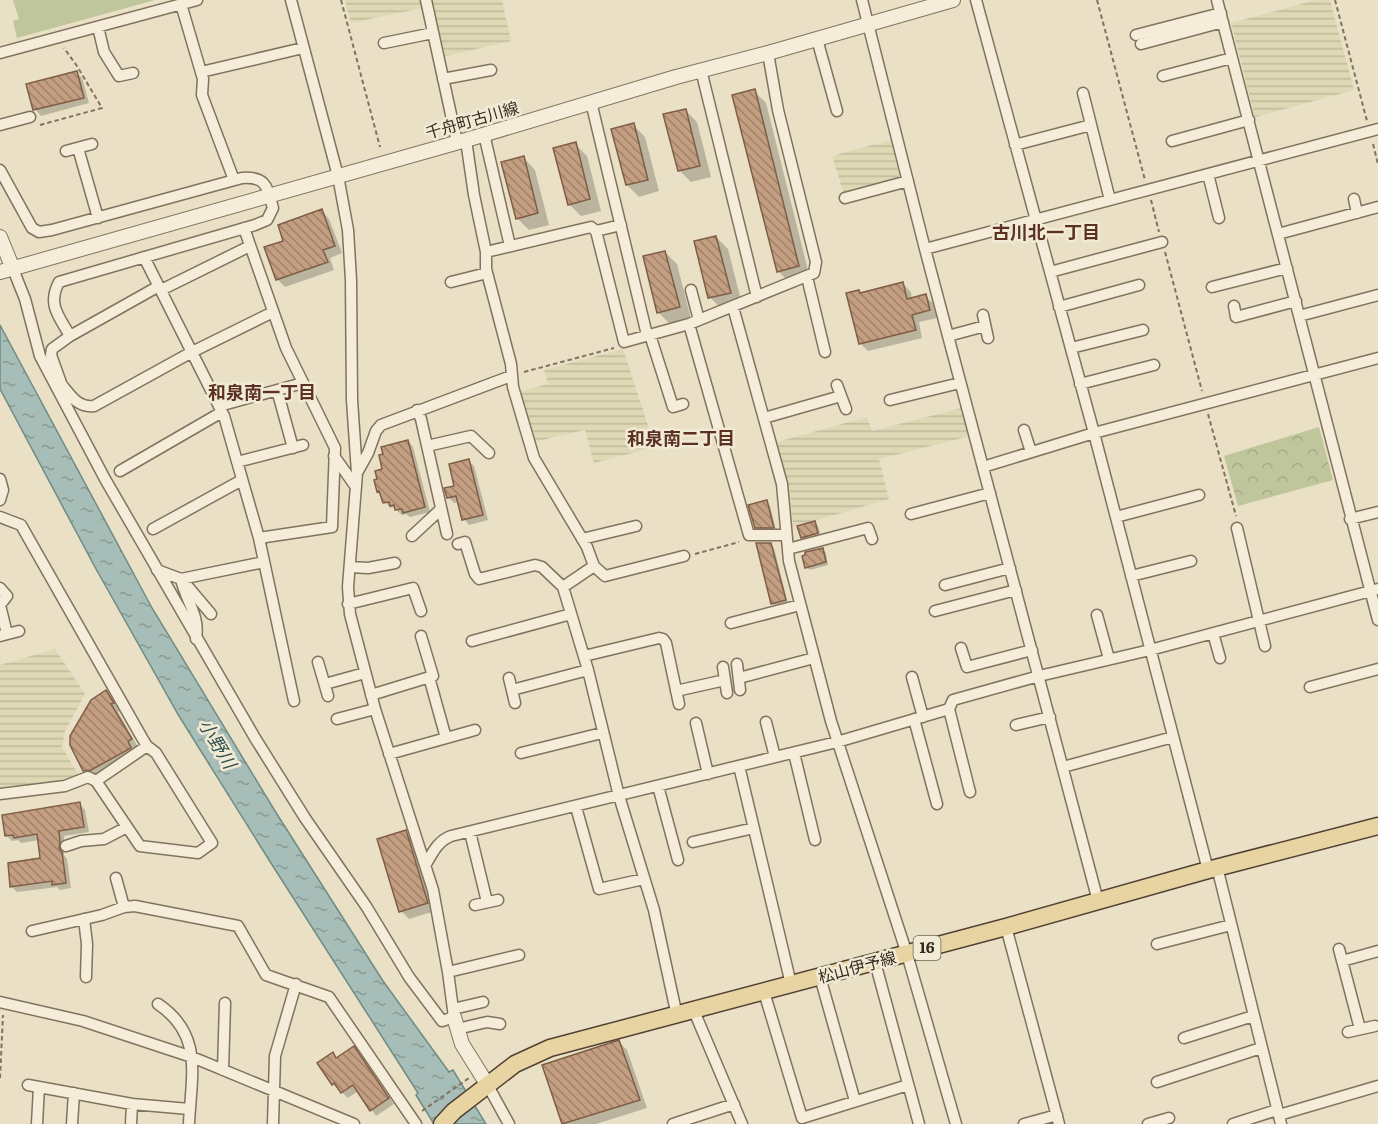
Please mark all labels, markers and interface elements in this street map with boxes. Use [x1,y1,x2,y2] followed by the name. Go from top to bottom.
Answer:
[422,94,521,144] street label: 千舟町古川線
[992,218,1100,245] district label: 古川北一丁目
[208,378,316,405] district label: 和泉南一丁目
[627,424,735,451] district label: 和泉南二丁目
[193,713,245,775] water label: 小野川
[914,936,940,960] road number: 16
[815,944,898,988] street label: 松山伊予線

